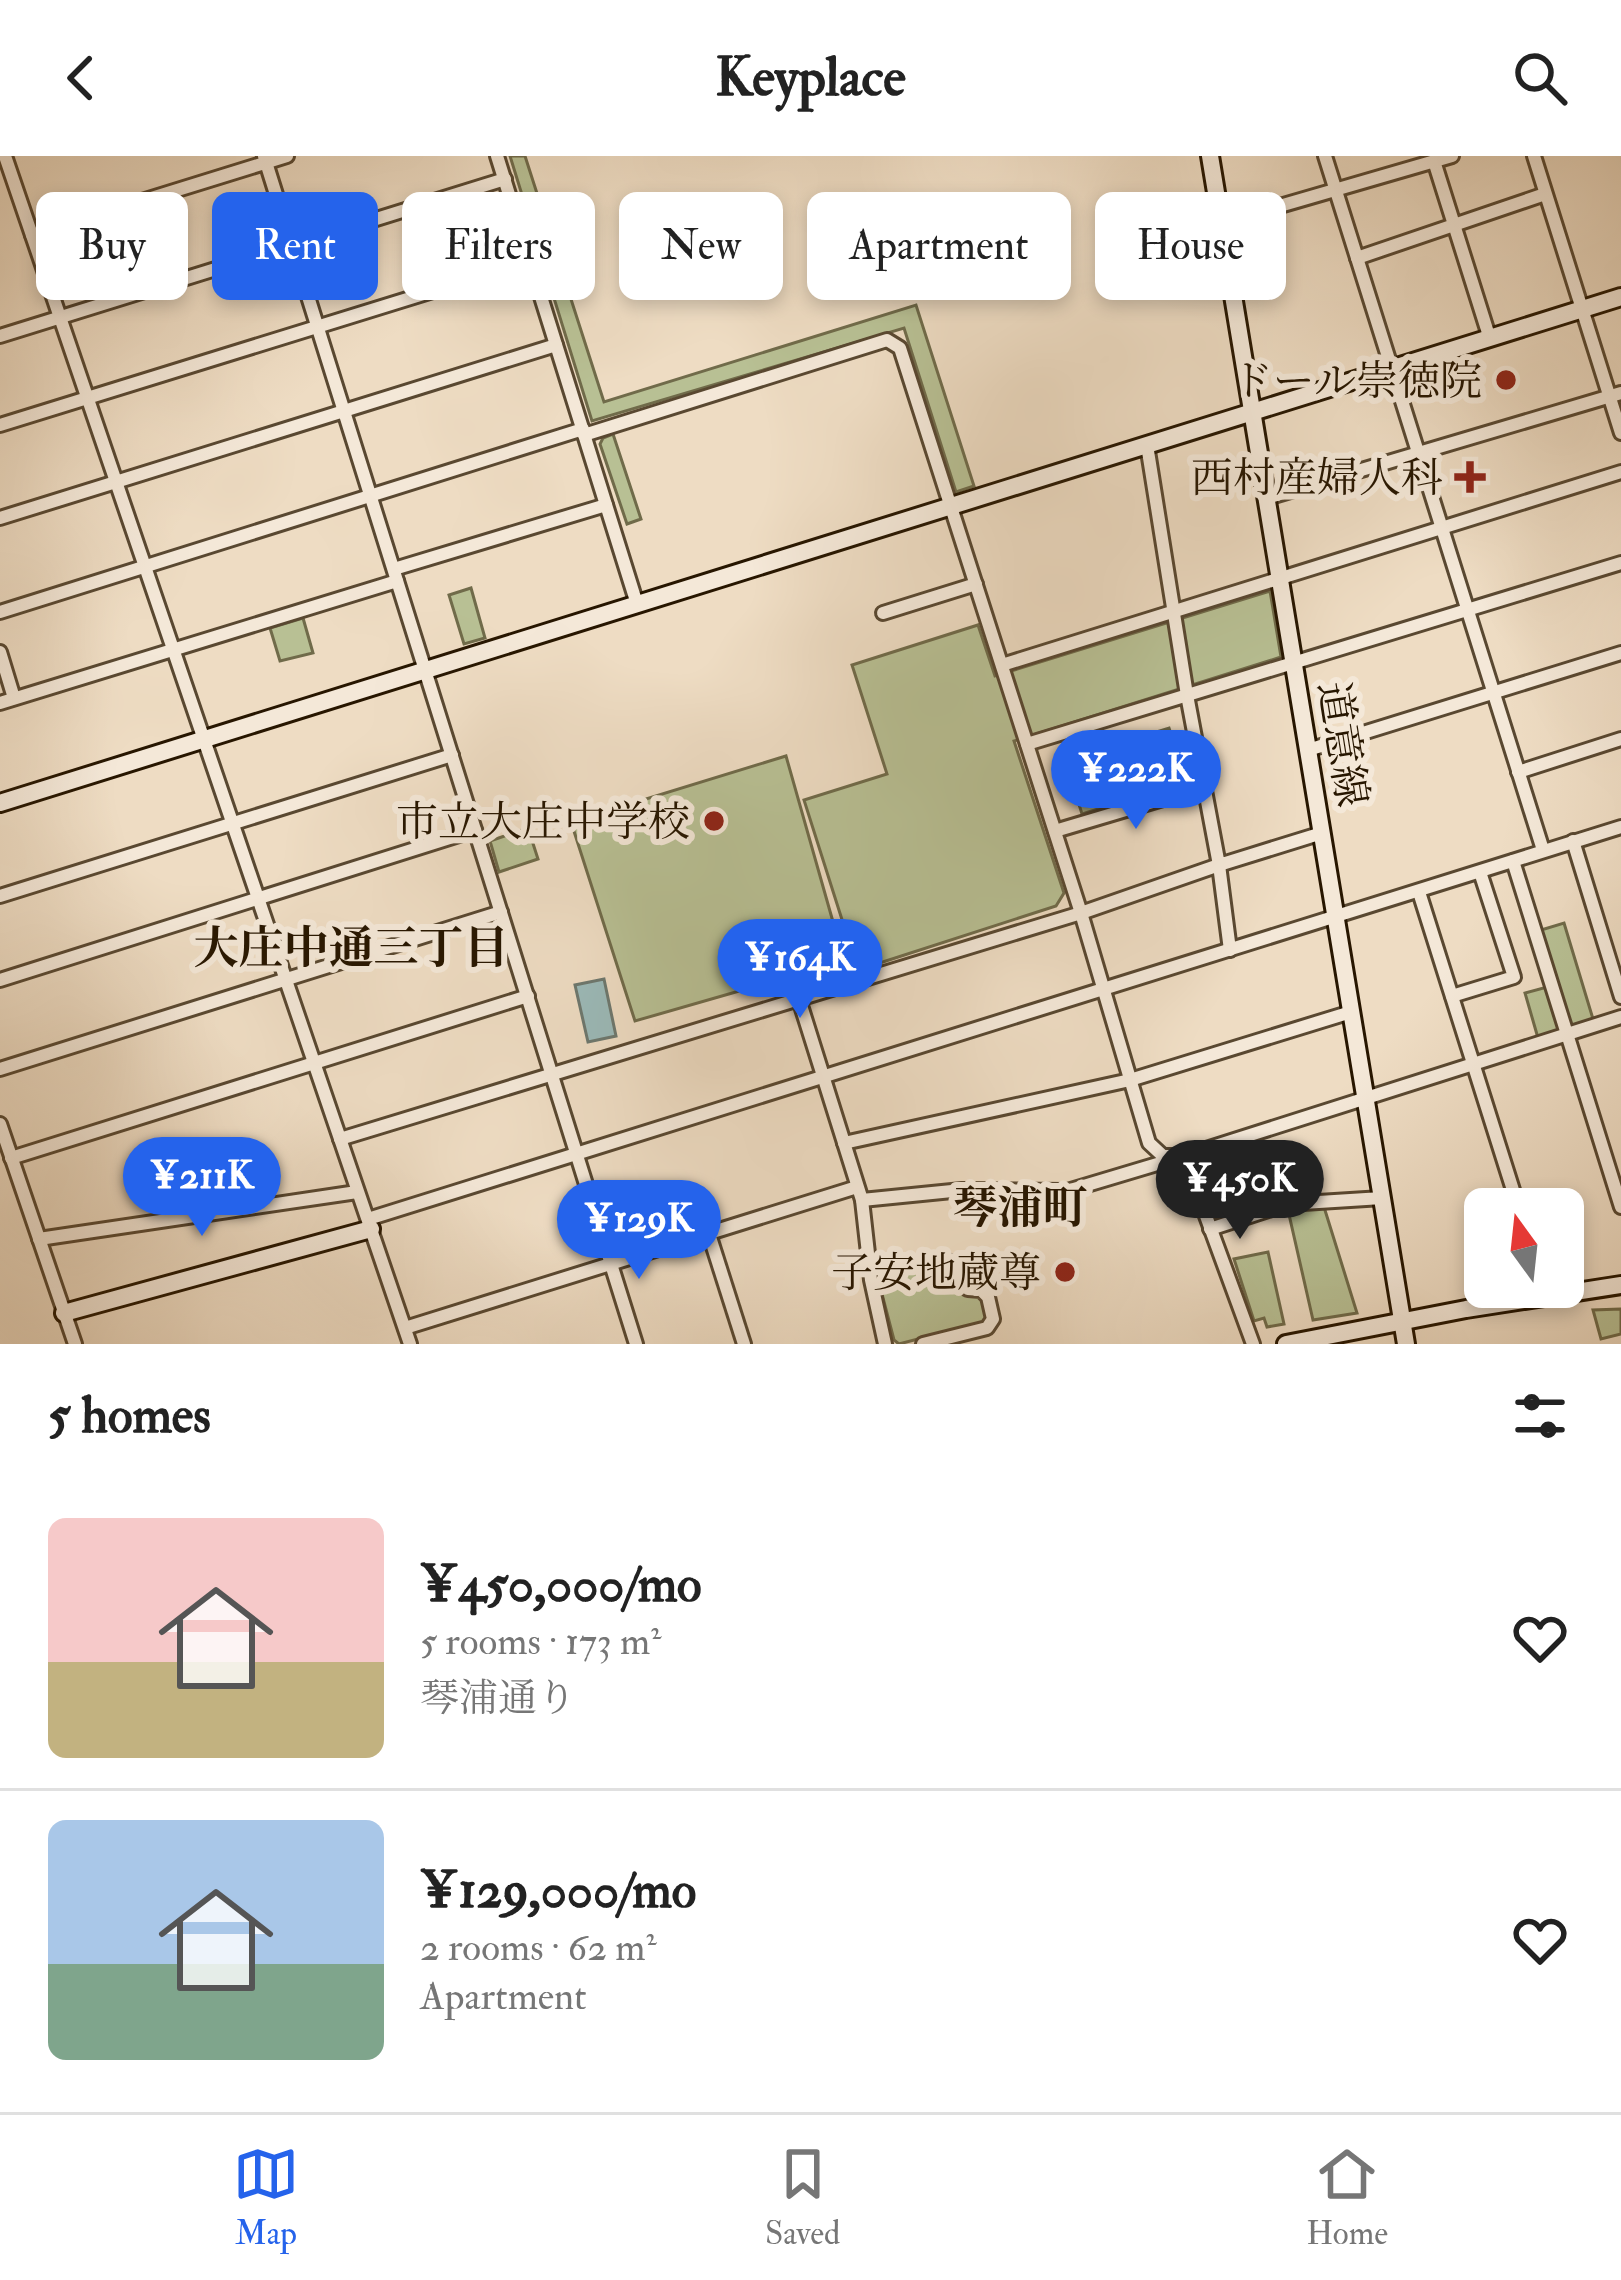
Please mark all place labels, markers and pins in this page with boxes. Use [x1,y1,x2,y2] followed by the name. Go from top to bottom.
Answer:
[1231,356,1482,408] place label: ドール崇徳院
[1493,367,1519,393] marker: ドール崇徳院
[1191,453,1443,505] place label: 西村産婦人科
[1454,461,1486,493] marker: 西村産婦人科
[1052,730,1220,832] pin: ¥222K
[396,797,690,849] place label: 市立大庄中学校
[701,808,727,834] marker: 市立大庄中学校
[716,919,884,1021] pin: ¥164K
[118,1137,286,1239] pin: ¥211K
[1156,1140,1324,1242] pin: ¥450K
[555,1180,723,1282] pin: ¥129K
[831,1248,1041,1300] place label: 子安地蔵尊
[1052,1259,1078,1285] marker: 子安地蔵尊

